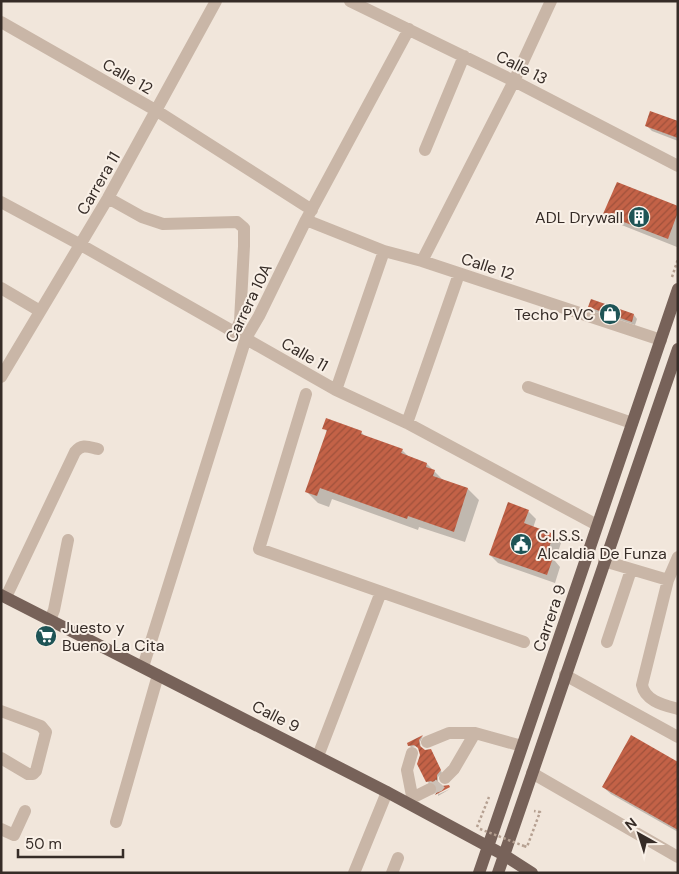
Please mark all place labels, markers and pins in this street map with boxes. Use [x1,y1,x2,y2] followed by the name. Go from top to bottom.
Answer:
[627,205,651,229] building icon: ADL Drywall
[535,207,623,228] place label: ADL Drywall
[598,302,622,326] shop icon: Techo PVC
[514,304,594,325] place label: Techo PVC
[537,525,667,564] place label: C.I.S.S. Alcaldia De Funza
[509,532,533,556] public building icon: C.I.S.S. Alcaldia De Funza
[62,617,165,656] place label: Juesto y Bueno La Cita
[34,624,58,648] supermarket icon: Juesto y Bueno La Cita

